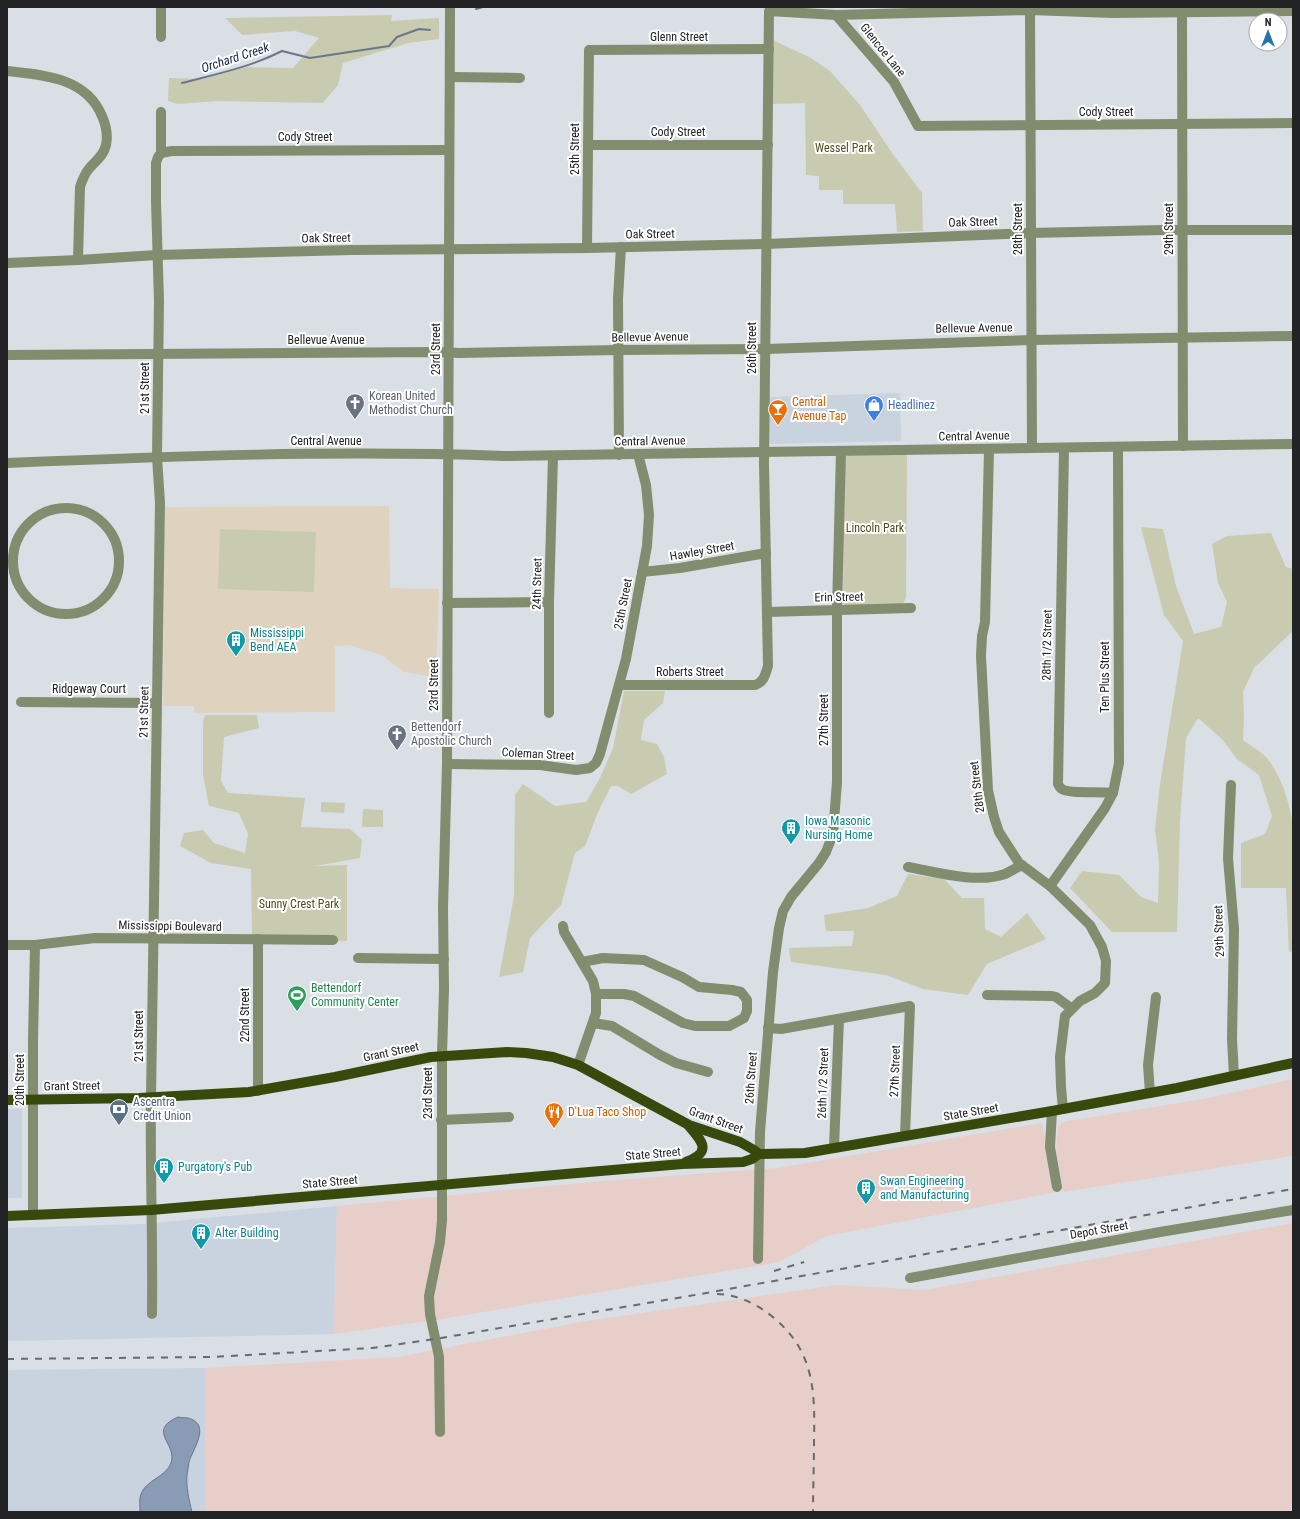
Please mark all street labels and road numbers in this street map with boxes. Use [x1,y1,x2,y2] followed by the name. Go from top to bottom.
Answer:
[857,21,909,80] street label: Glencoe Lane
[650,30,708,44] street label: Glenn Street
[1079,105,1134,119] street label: Cody Street
[568,123,582,175] street label: 25th Street
[651,125,706,139] street label: Cody Street
[278,130,333,144] street label: Cody Street
[1011,203,1025,255] street label: 28th Street
[1162,203,1176,255] street label: 29th Street
[948,214,998,230] street label: Oak Street
[625,227,675,241] street label: Oak Street
[301,231,351,245] street label: Oak Street
[935,320,1013,336] street label: Bellevue Avenue
[429,322,443,375] street label: 23rd Street
[745,322,759,374] street label: 26th Street
[611,329,689,345] street label: Bellevue Avenue
[287,333,365,347] street label: Bellevue Avenue
[138,362,152,414] street label: 21st Street
[938,428,1010,444] street label: Central Avenue
[614,433,686,449] street label: Central Avenue
[290,434,362,448] street label: Central Avenue
[669,538,736,564] street label: Hawley Street
[530,557,544,610] street label: 24th Street
[611,577,635,631] street label: 25th Street
[814,590,864,604] street label: Erin Street
[1039,609,1055,681] street label: 28th 1/2 Street
[1098,641,1112,713] street label: Ten Plus Street
[427,658,441,711] street label: 23rd Street
[656,665,724,679] street label: Roberts Street
[52,682,126,696] street label: Ridgeway Court
[137,686,151,738] street label: 21st Street
[817,694,831,746] street label: 27th Street
[501,745,575,763] street label: Coleman Street
[967,760,987,814] street label: 28th Street
[1211,904,1227,957] street label: 29th Street
[118,918,222,934] street label: Mississippi Boulevard
[238,987,252,1042] street label: 22nd Street
[132,1010,146,1062] street label: 21st Street
[362,1039,421,1065] street label: Grant Street
[887,1044,903,1097] street label: 27th Street
[815,1047,831,1119] street label: 26th 1/2 Street
[742,1051,760,1104] street label: 26th Street
[13,1054,27,1106] street label: 20th Street
[421,1066,435,1119] street label: 23rd Street
[44,1079,101,1093] street label: Grant Street
[942,1100,1000,1124] street label: State Street
[687,1104,745,1136] street label: Grant Street
[625,1145,682,1163] street label: State Street
[302,1173,359,1191] street label: State Street
[1069,1218,1130,1242] street label: Depot Street

